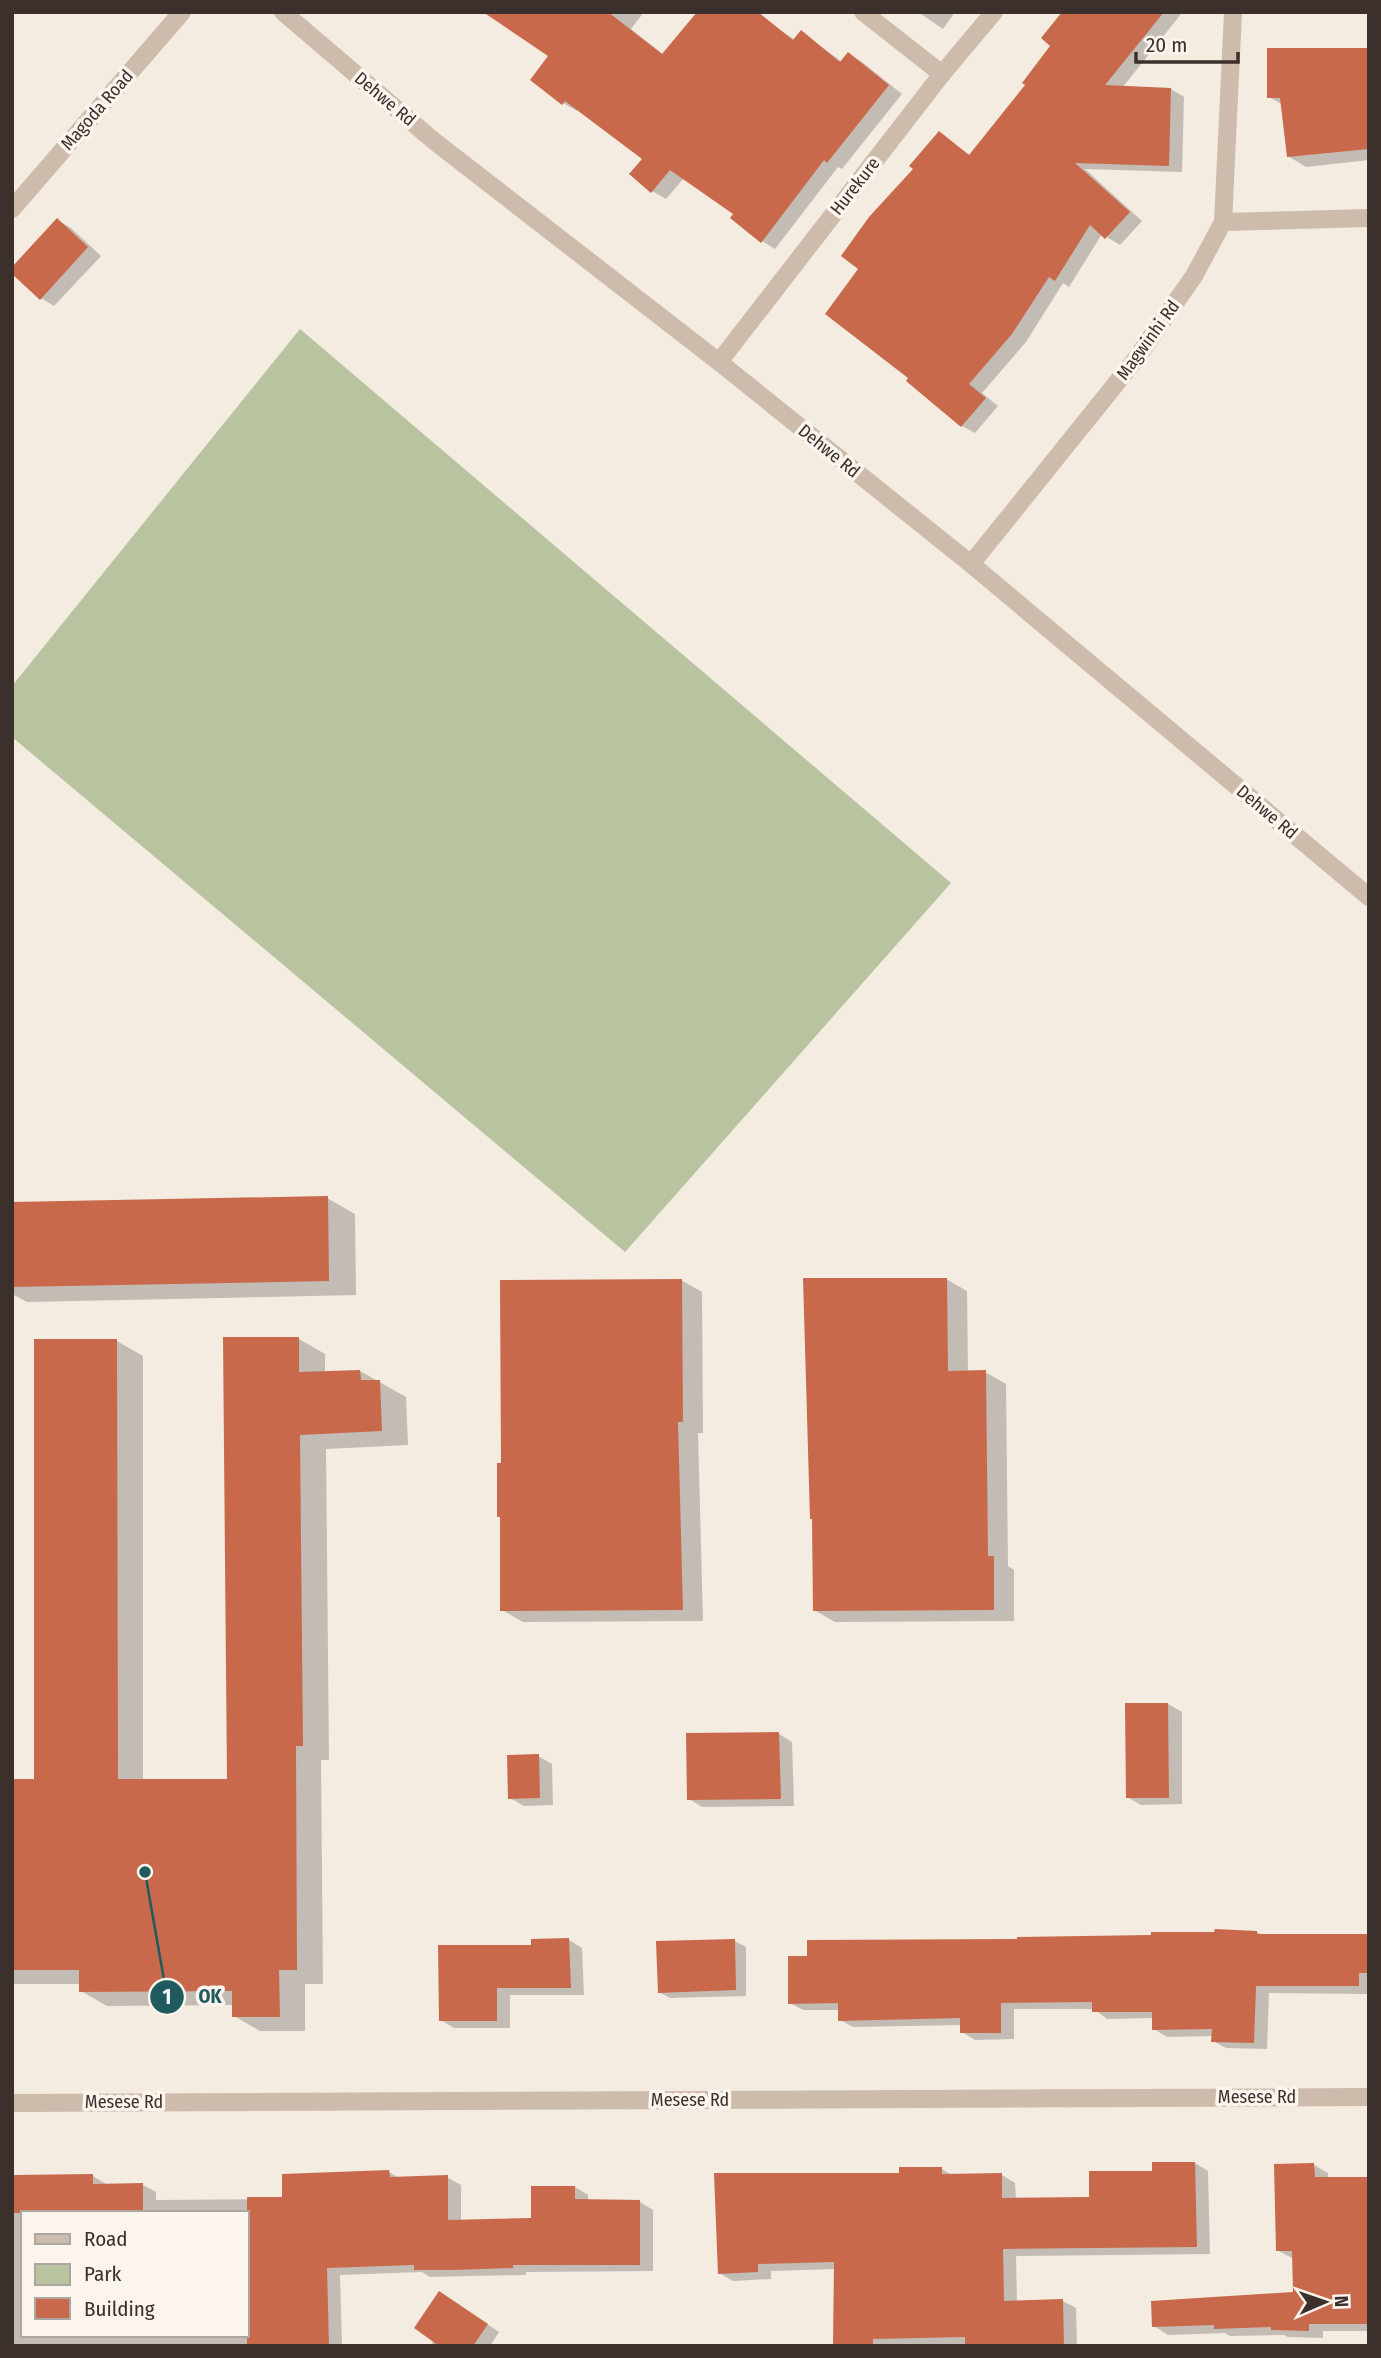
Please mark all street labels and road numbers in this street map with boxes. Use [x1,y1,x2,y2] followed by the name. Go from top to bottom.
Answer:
[56,65,138,155] street label: Magoda Road
[350,67,420,131] street label: Dehwe Rd
[826,153,884,219] street label: Hurekure
[1112,296,1184,384] street label: Magwinhi Rd
[794,420,864,482] street label: Dehwe Rd
[1232,780,1302,844] street label: Dehwe Rd
[1218,2086,1296,2108] street label: Mesese Rd
[651,2089,729,2111] street label: Mesese Rd
[85,2091,163,2113] street label: Mesese Rd

